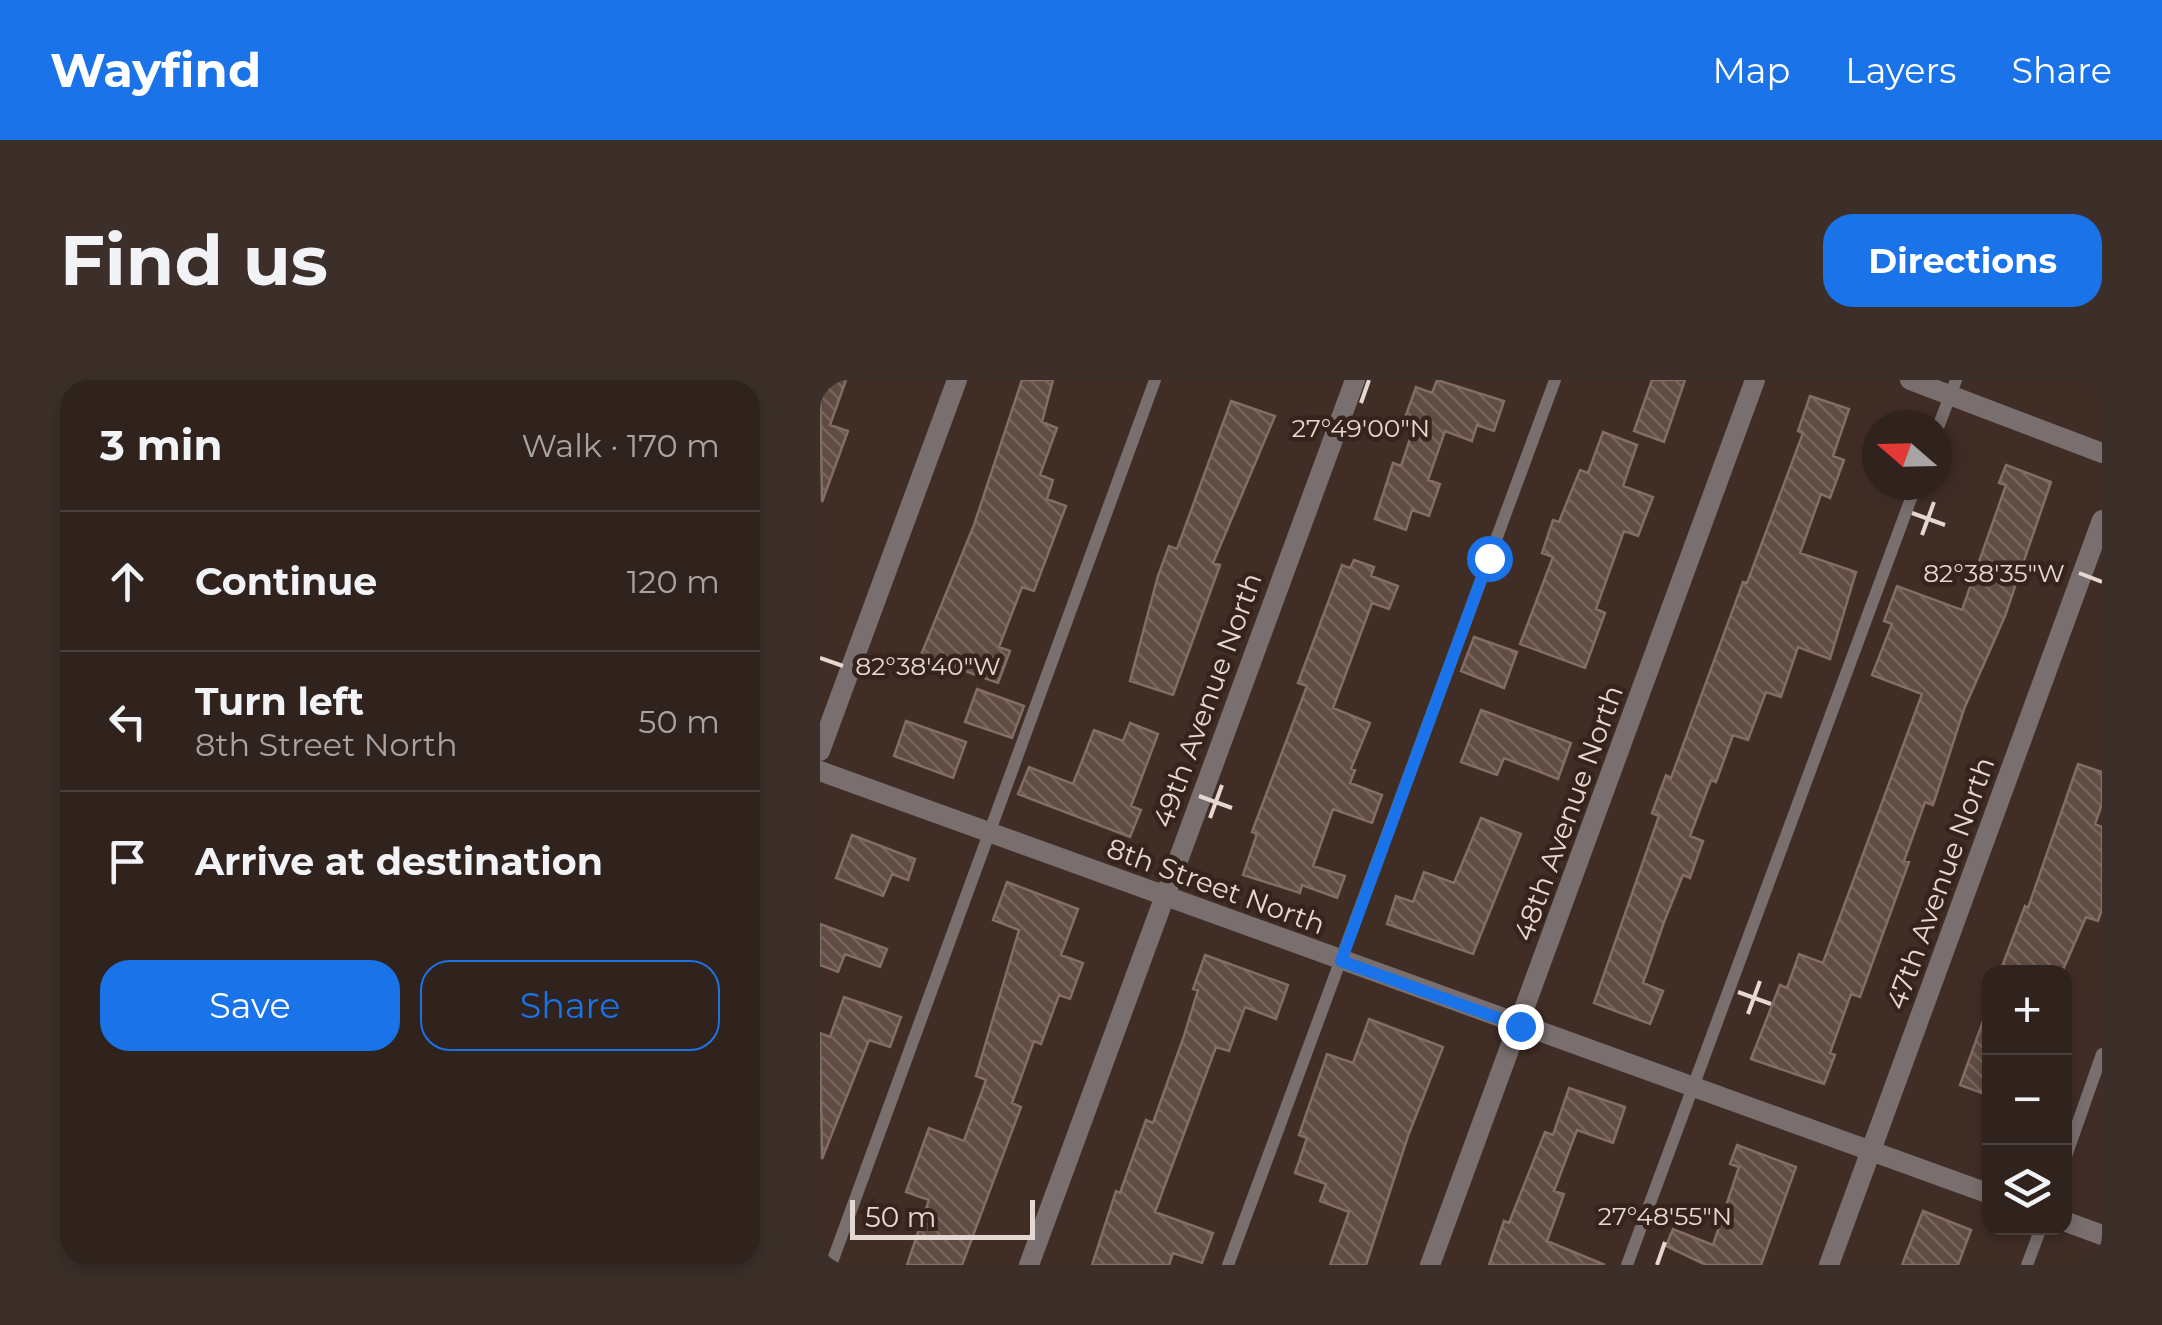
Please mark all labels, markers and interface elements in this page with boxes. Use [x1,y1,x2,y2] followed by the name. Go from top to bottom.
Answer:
[50,41,261,99] text: Wayfind
[1712,49,1790,92] text: Map
[1845,49,1956,92] text: Layers
[2011,49,2112,92] text: Share
[1823,214,2102,307] button: Directions
[60,217,328,303] text: Find us
[1862,410,1952,500] north arrow
[1292,413,1430,443] text: 27°49'00"N
[100,419,222,471] text: 3 min
[521,426,720,465] text: Walk · 170 m
[1467,536,1513,582] route start
[100,554,155,609] icon: ahead
[195,558,377,605] text: Continue
[1923,558,2065,588] text: 82°38'35"W
[627,562,720,601] text: 120 m
[1145,568,1269,832] street label: 49th Avenue North
[855,651,1001,681] text: 82°38'40"W
[195,678,364,725] text: Turn left
[1506,681,1630,945] street label: 48th Avenue North
[100,694,155,749] icon: left
[638,702,720,741] text: 50 m
[195,725,458,764] text: 8th Street North
[1879,752,2001,1014] street label: 47th Avenue North
[1102,831,1330,941] street label: 8th Street North
[100,834,155,889] icon: arrive
[195,838,603,885] text: Arrive at destination
[100,960,400,1051] button: Save
[420,960,720,1051] button: Share
[1982,965,2072,1235] map controls
[1982,965,2072,1055] button: +
[1498,1004,1544,1050] route end
[1982,1055,2072,1145] button: −
[1982,1145,2072,1235] button: layers
[850,1195,1035,1240] scale bar
[865,1200,936,1234] text: 50 m
[1598,1201,1732,1231] text: 27°48'55"N

